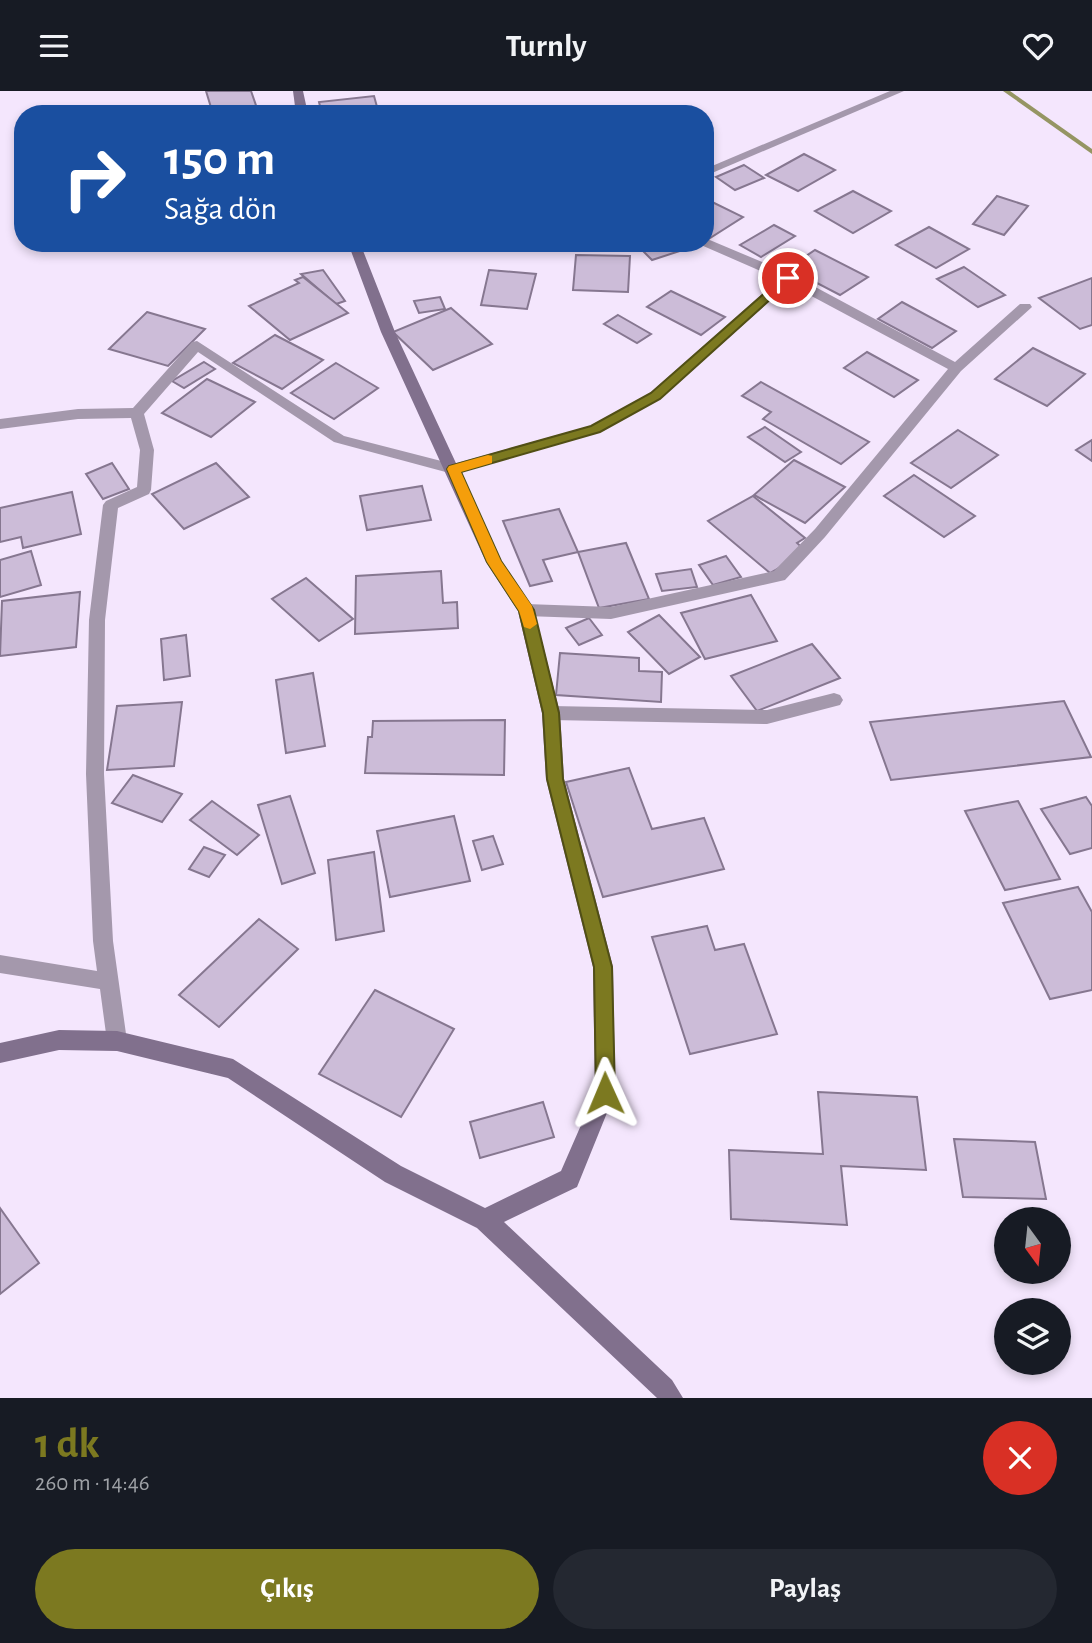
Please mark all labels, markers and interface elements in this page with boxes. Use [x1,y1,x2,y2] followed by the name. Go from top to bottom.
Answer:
[35,27,73,65] icon: menu
[1019,27,1057,65] icon: heart
[505,30,587,62] text: Turnly
[49,133,140,224] icon: right
[164,135,275,184] text: 150 m
[164,193,277,225] text: Sağa dön
[758,248,818,308] pin
[769,259,807,297] icon: arrive
[568,1056,642,1130] position arrow
[994,1207,1071,1285] north arrow
[994,1207,1071,1375] map controls
[994,1298,1071,1375] button: layers
[983,1421,1057,1495] button: close
[35,1423,99,1465] text: 1 dk
[35,1472,150,1495] text: 260 m · 14:46
[35,1549,539,1629] button: Çıkış
[553,1549,1057,1629] button: Paylaş

